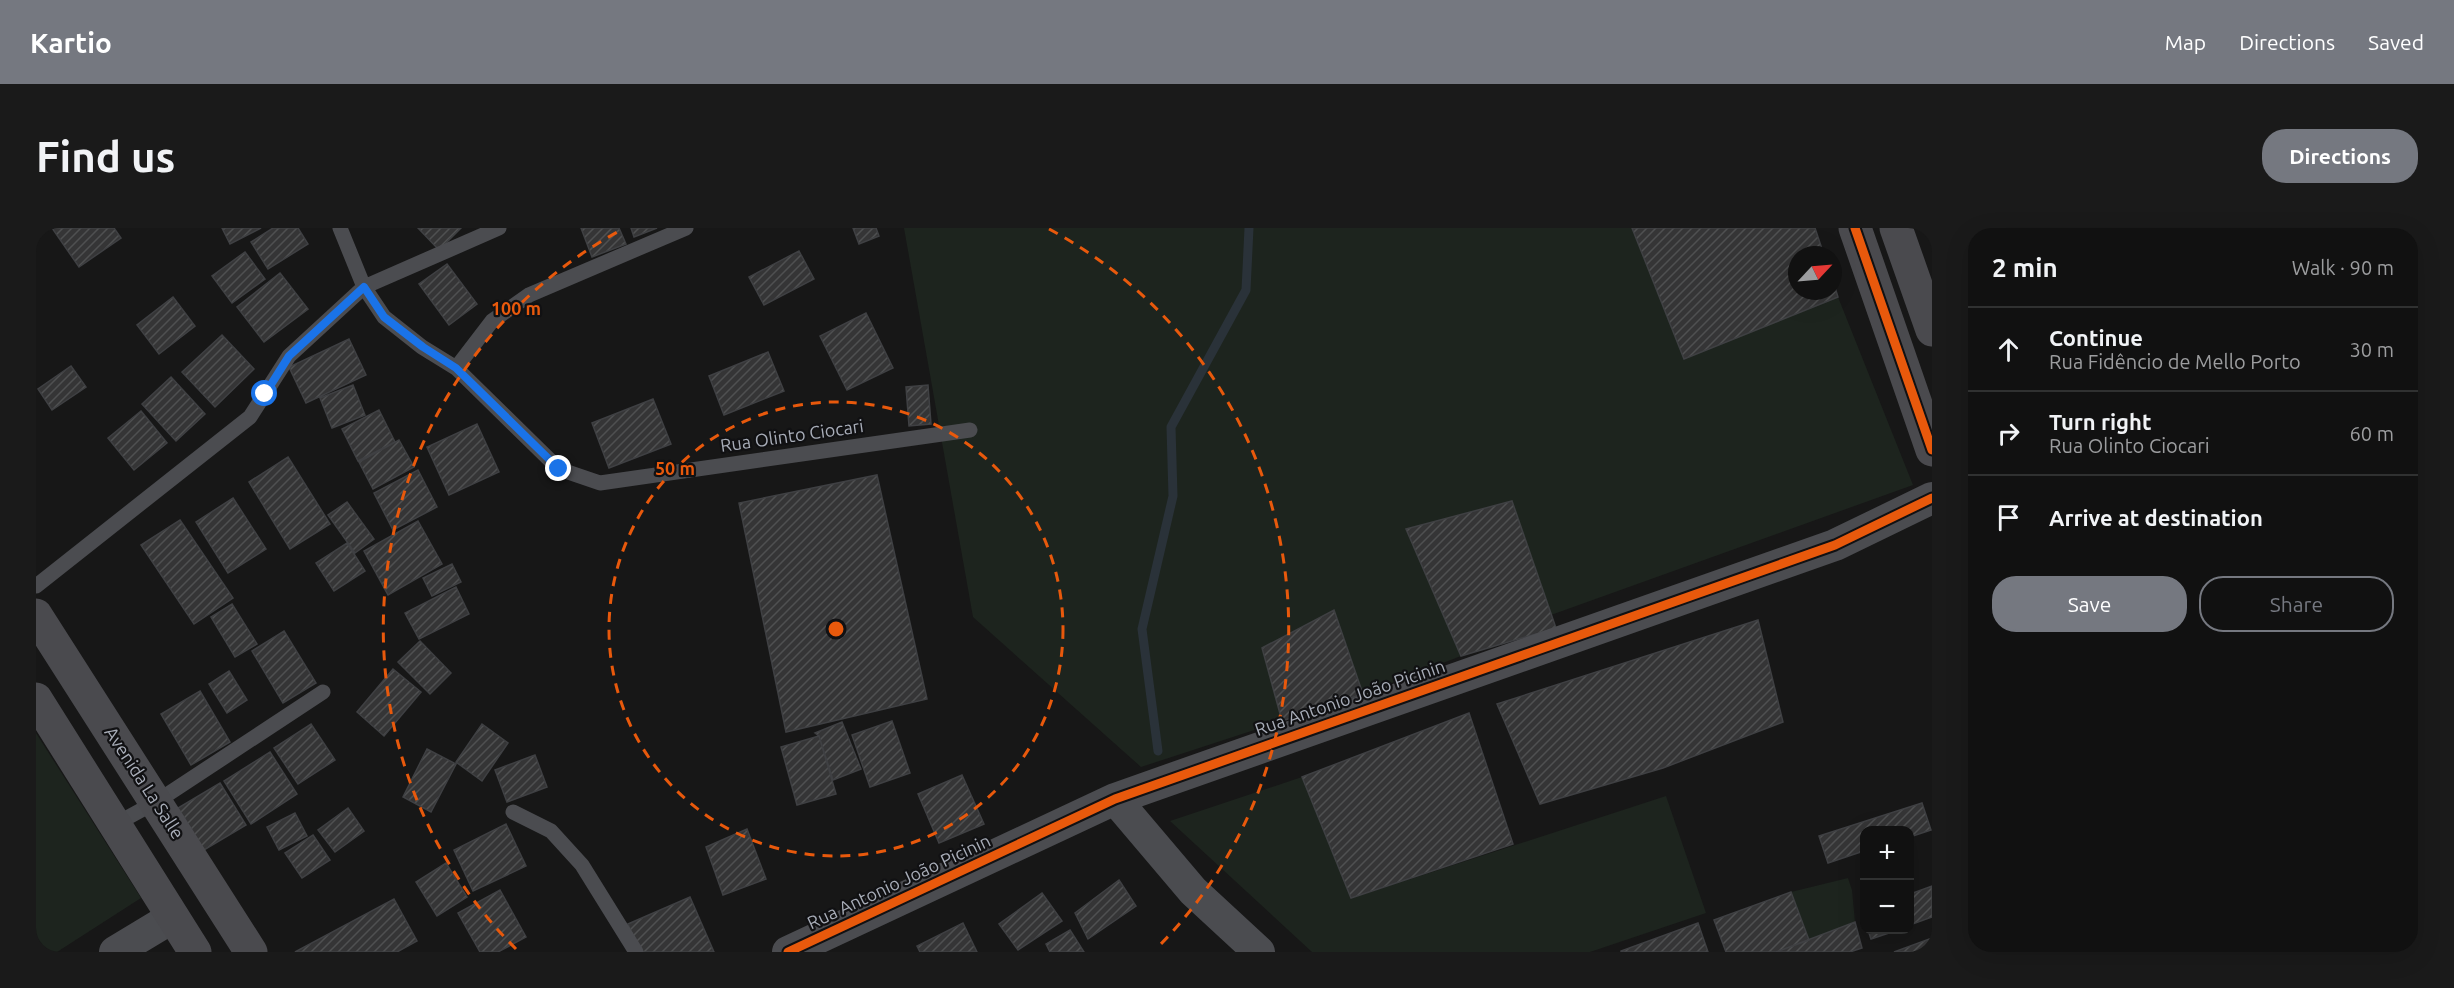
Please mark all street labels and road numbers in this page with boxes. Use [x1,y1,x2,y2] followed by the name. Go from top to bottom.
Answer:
[719,415,865,455] street label: Rua Olinto Ciocari
[1252,655,1447,739] street label: Rua Antonio João Picinin
[101,723,188,842] street label: Avenida La Salle
[804,830,993,932] street label: Rua Antonio João Picinin

